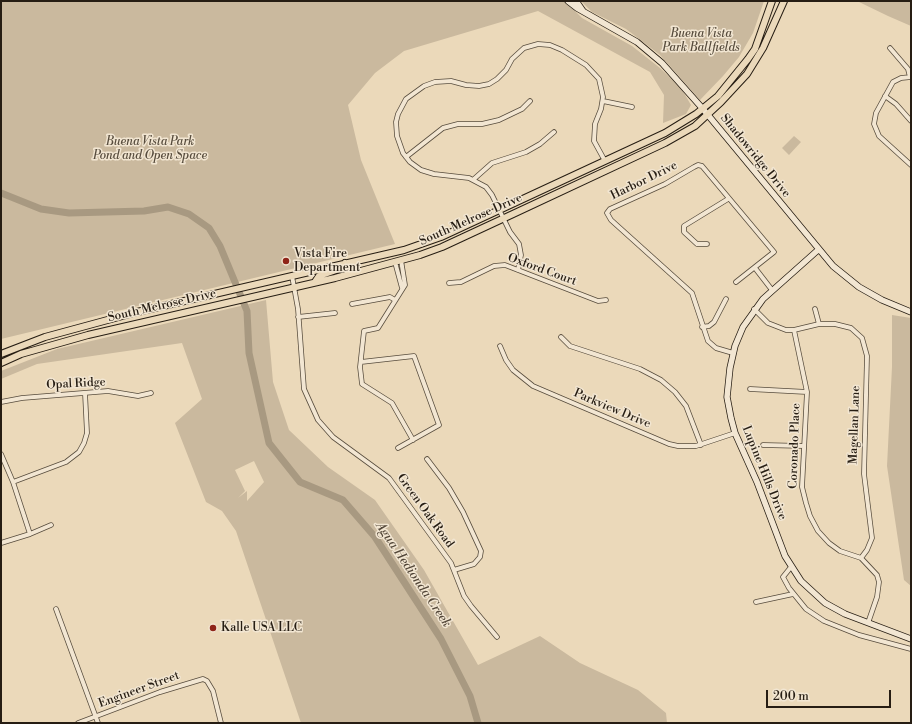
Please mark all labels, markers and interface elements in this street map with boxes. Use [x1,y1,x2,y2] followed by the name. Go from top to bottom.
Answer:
[662,27,740,55] park label: Buena Vista Park Ballfields
[717,111,793,201] street label: Shadowridge Drive
[93,135,207,163] park label: Buena Vista Park Pond and Open Space
[608,159,680,203] street label: Harbor Drive
[417,191,525,249] street label: South Melrose Drive
[294,247,360,275] place label: Vista Fire Department
[506,251,578,289] street label: Oxford Court
[281,256,291,266] marker: Vista Fire Department
[106,287,218,325] street label: South Melrose Drive
[46,375,106,393] street label: Opal Ridge
[846,385,864,465] street label: Magellan Lane
[571,386,653,432] street label: Parkview Drive
[786,403,804,489] street label: Coronado Place
[739,424,789,522] street label: Lupine Hills Drive
[393,471,457,551] street label: Green Oak Road
[372,519,454,631] water label: Agua Hedionda Creek
[221,621,302,635] place label: Kalle USA LLC
[208,623,218,633] marker: Kalle USA LLC
[97,669,181,711] street label: Engineer Street
[768,682,893,708] scale bar
[773,689,809,704] text: 200 m

